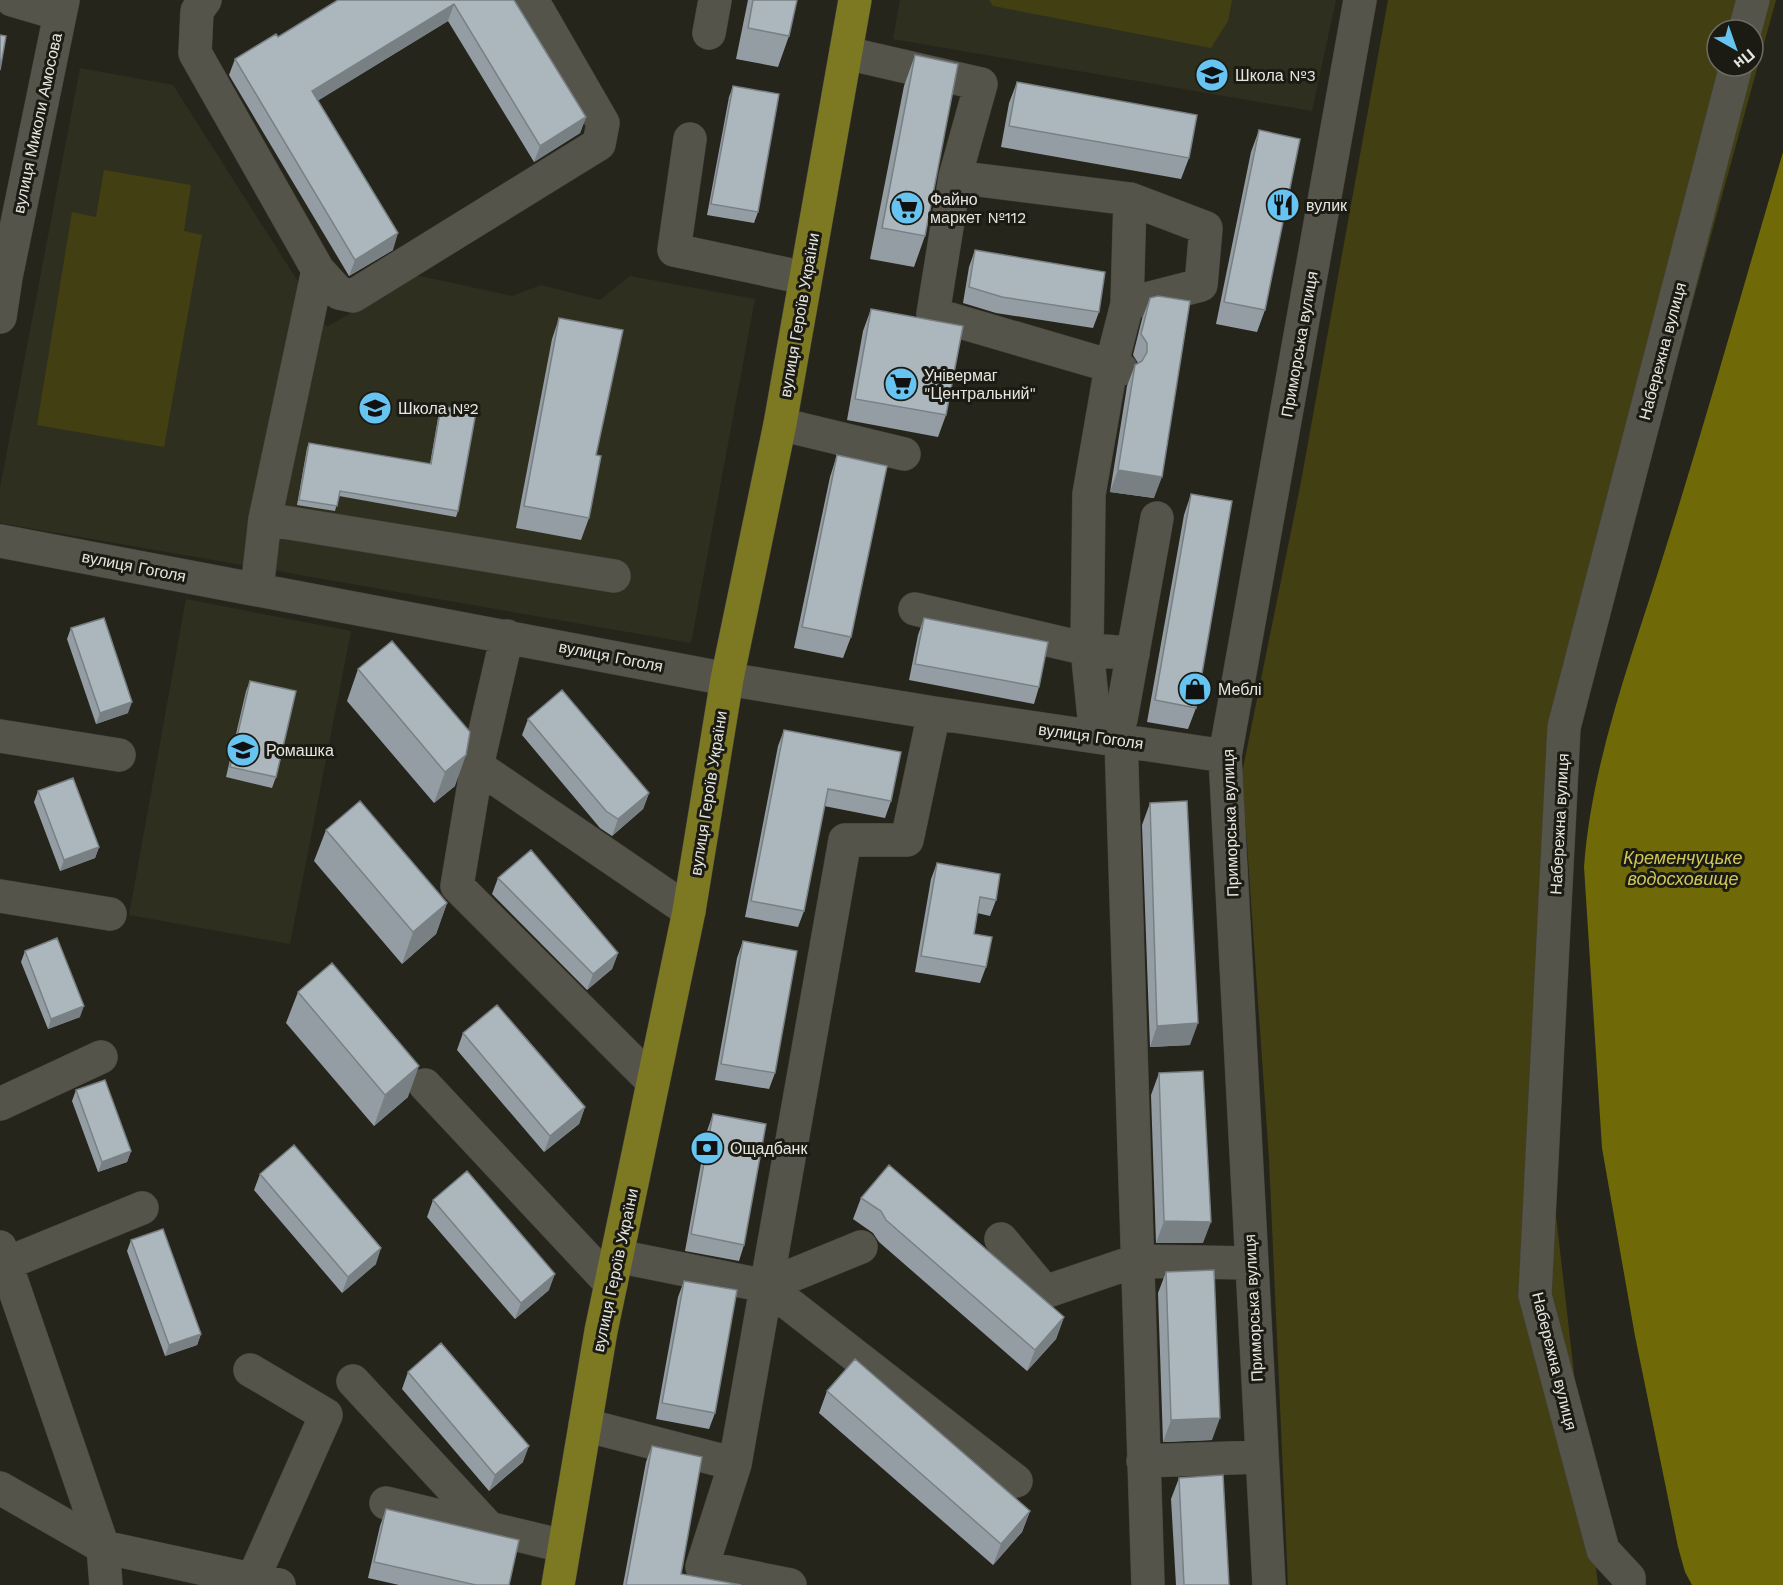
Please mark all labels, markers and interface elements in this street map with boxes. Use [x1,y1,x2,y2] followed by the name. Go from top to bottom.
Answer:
[1705,18,1765,78] north arrow
[9,31,66,215] street label: вулиця Миколи Амосова
[1730,45,1759,73] text: Пн
[1194,57,1230,93] school or university icon: Школа №3
[1235,66,1316,85] place label: Школа №3
[1265,187,1301,223] restaurant icon: вулик
[889,190,925,226] supermarket icon: Файно маркет №112
[930,190,1026,227] place label: Файно маркет №112
[1306,196,1348,215] place label: вулик
[776,231,823,399] street label: вулиця Героїв України
[1277,270,1322,419] street label: Приморська вулиця
[1635,280,1690,422] street label: Набережна вулиця
[883,366,919,402] supermarket icon: Універмаг "Центральний"
[924,366,1036,403] place label: Універмаг "Центральний"
[357,390,393,426] school or university icon: Школа №2
[398,399,479,418] place label: Школа №2
[80,547,188,586] street label: вулиця Гоголя
[557,637,665,676] street label: вулиця Гоголя
[1177,671,1213,707] shop icon: Меблі
[1218,680,1262,699] place label: Меблі
[686,709,731,877] street label: вулиця Героїв України
[1037,720,1145,753] street label: вулиця Гоголя
[225,732,261,768] school or university icon: Ромашка
[266,741,334,760] place label: Ромашка
[1218,749,1243,897] street label: Приморська вулиця
[1546,753,1573,895] street label: Набережна вулиця
[1623,847,1743,889] water label: Кременчуцьке водосховище
[689,1130,725,1166] bank icon: Ощадбанк
[730,1139,808,1158] place label: Ощадбанк
[589,1187,642,1354] street label: вулиця Героїв України
[1240,1234,1267,1382] street label: Приморська вулиця
[1528,1290,1581,1432] street label: Набережна вулиця

